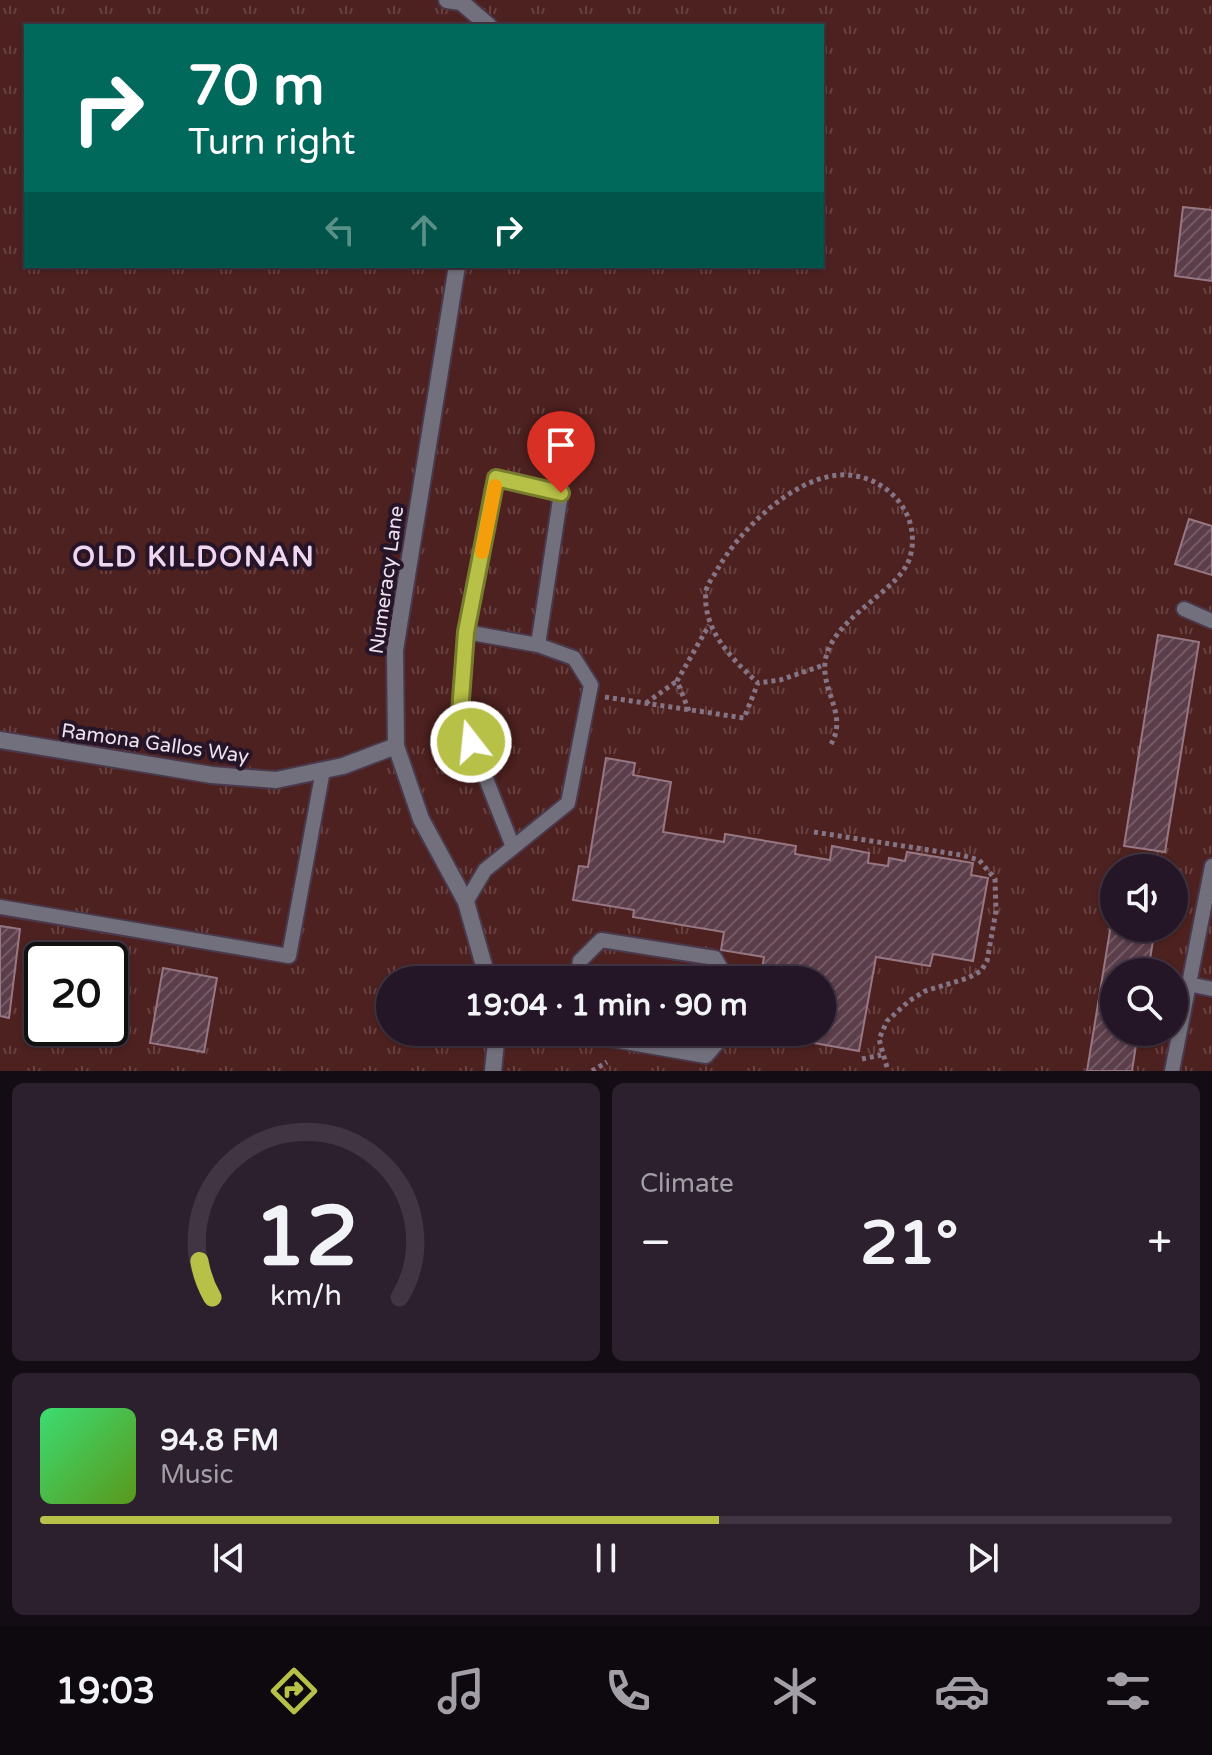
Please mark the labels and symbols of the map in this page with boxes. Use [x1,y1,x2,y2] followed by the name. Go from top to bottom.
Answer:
[527,411,595,493] pin
[365,504,409,656] street label: Numeracy Lane
[72,540,316,574] district label: OLD KILDONAN
[429,700,513,784] position arrow
[60,719,251,769] street label: Ramona Gallos Way
[24,942,128,1046] speed limit sign: 20

